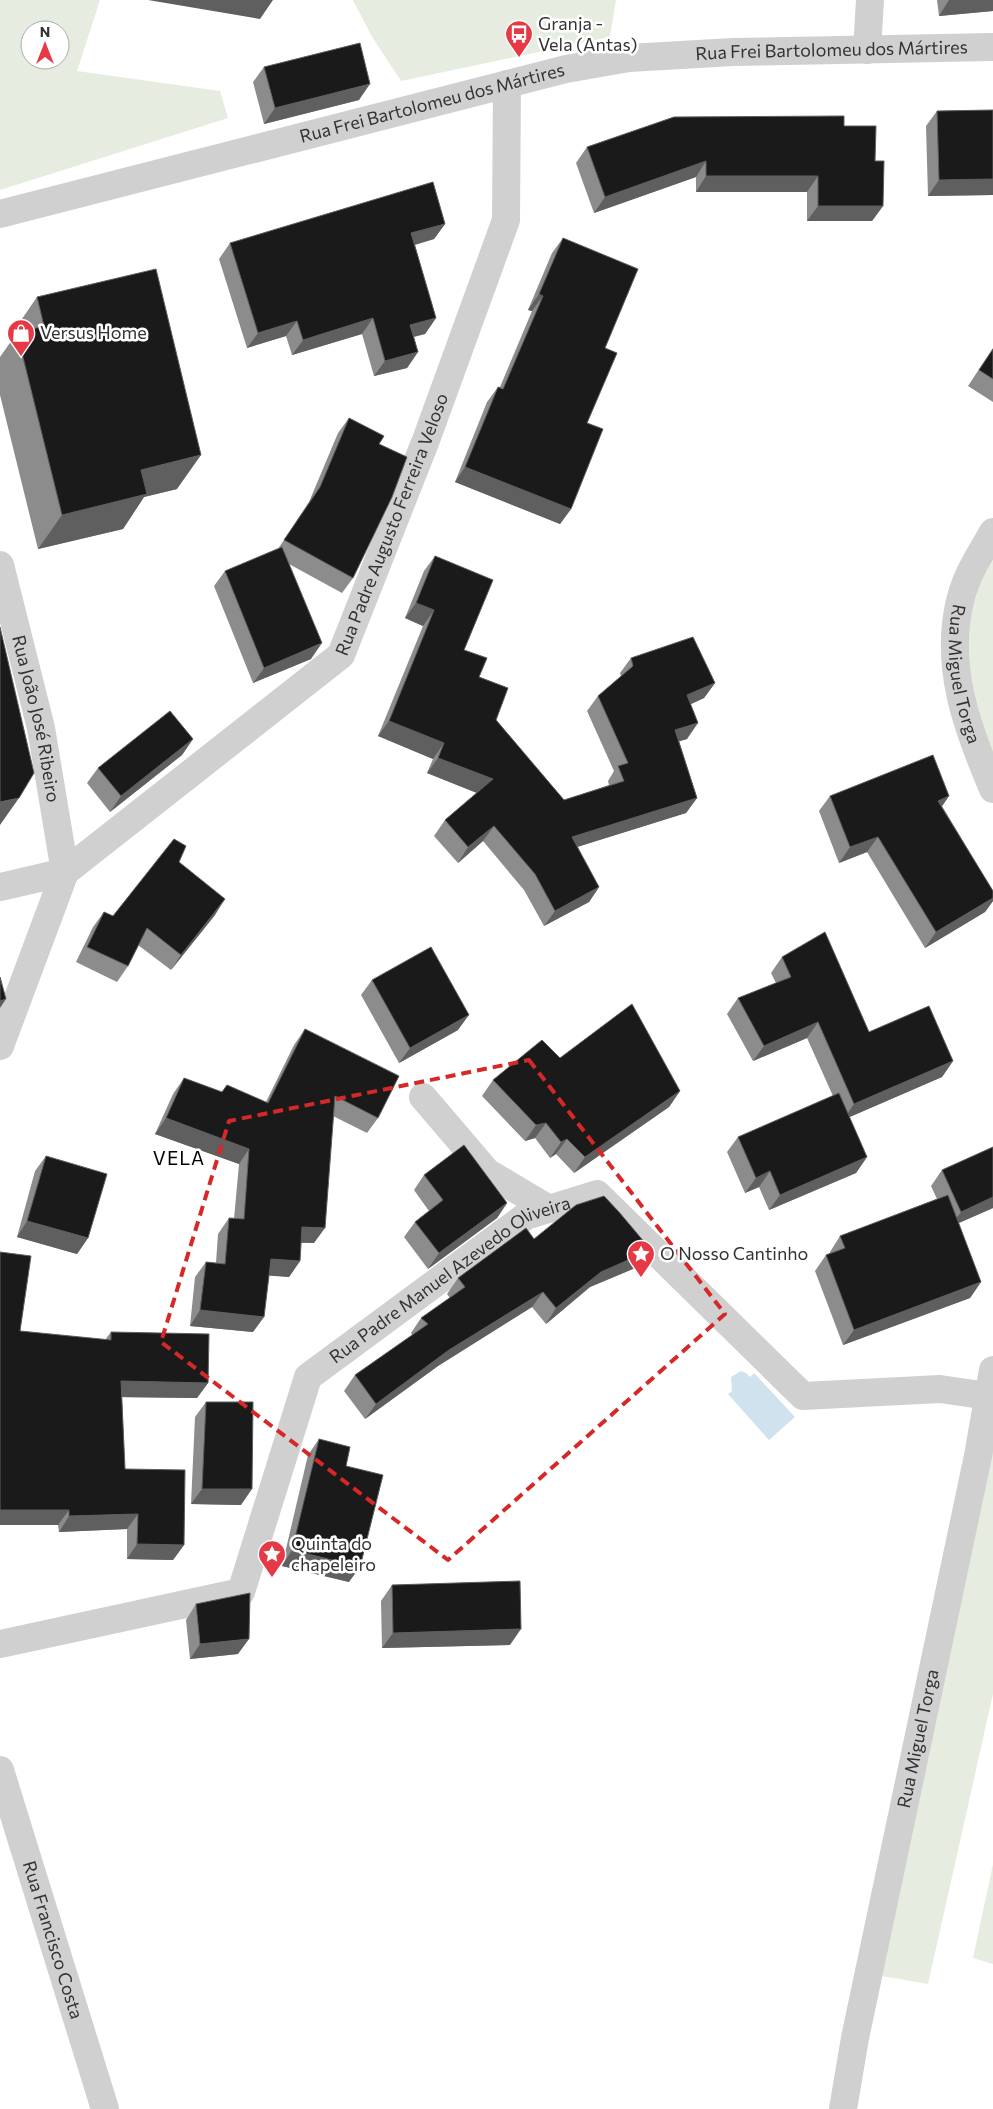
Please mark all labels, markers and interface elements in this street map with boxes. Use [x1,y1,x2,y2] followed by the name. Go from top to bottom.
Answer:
[538,12,637,55] place label: Granja - Vela (Antas)
[504,19,534,58] bus stop icon: Granja - Vela (Antas)
[20,20,70,70] north arrow
[40,23,50,40] text: N
[695,35,968,64] street label: Rua Frei Bartolomeu dos Mártires
[297,58,567,147] street label: Rua Frei Bartolomeu dos Mártires
[6,318,36,357] shop icon: Versus Home
[40,321,147,343] place label: Versus Home
[330,390,452,658] street label: Rua Padre Augusto Ferreira Veloso
[945,603,986,746] street label: Rua Miguel Torga
[8,633,65,804] street label: Rua João José Ribeiro
[153,1146,205,1169] district label: VELA
[325,1191,573,1367] street label: Rua Padre Manuel Azevedo Oliveira
[626,1239,656,1278] place icon: O Nosso Cantinho
[660,1242,808,1264] place label: O Nosso Cantinho
[291,1532,376,1575] place label: Quinta do chapeleiro
[257,1539,287,1578] place icon: Quinta do chapeleiro
[892,1667,943,1810] street label: Rua Miguel Torga
[19,1858,88,2022] street label: Rua Francisco Costa

